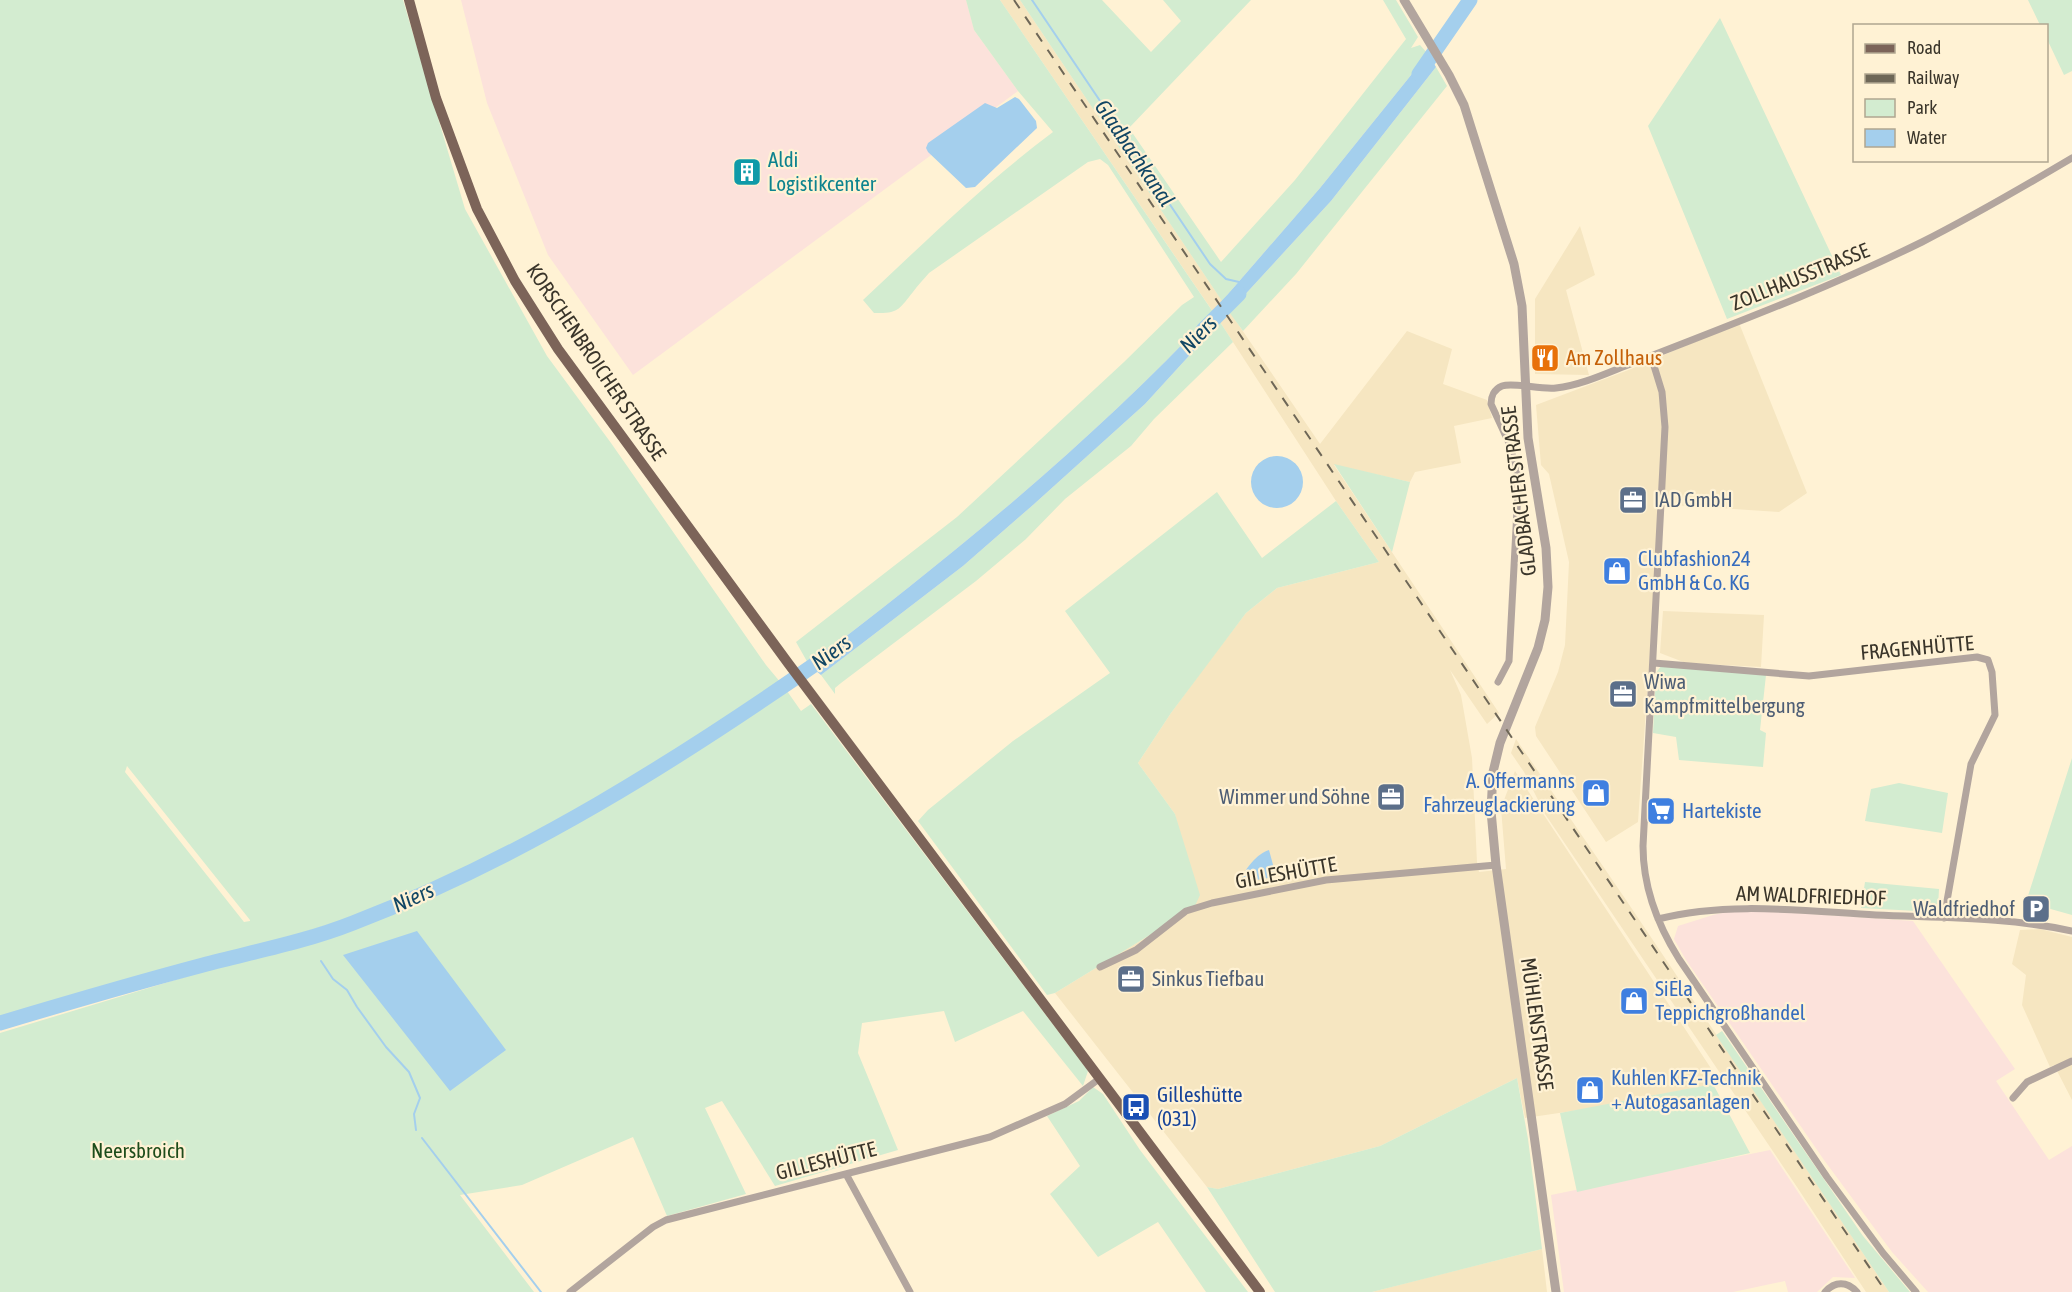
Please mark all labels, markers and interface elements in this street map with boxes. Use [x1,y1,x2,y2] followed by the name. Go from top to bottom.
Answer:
[1853,24,2048,162] legend
[1907,37,1941,58] text: Road
[1907,67,1959,88] text: Railway
[1090,95,1180,211] water label: Gladbachkanal
[1907,97,1937,118] text: Park
[1907,127,1947,148] text: Water
[768,147,877,195] place label: Aldi Logistikcenter
[731,156,763,188] building icon: Aldi Logistikcenter
[1727,237,1872,315] street label: ZOLLHAUSSTRASSE
[522,259,672,464] street label: KORSCHENBROICHER STRASSE
[1174,310,1222,358] water label: Niers
[1529,342,1561,374] restaurant icon: Am Zollhaus
[1566,345,1662,369] place label: Am Zollhaus
[1496,405,1540,577] street label: GLADBACHER STRASSE
[1617,484,1649,516] office icon: IAD GmbH
[1654,487,1733,511] place label: IAD GmbH
[1638,546,1751,594] place label: Clubfashion24 GmbH & Co. KG
[1601,555,1633,587] shop icon: Clubfashion24 GmbH & Co. KG
[806,629,856,675] water label: Niers
[1859,630,1975,664] street label: FRAGENHÜTTE
[1644,669,1805,717] place label: Wiwa Kampfmittelbergung
[1607,678,1639,710] office icon: Wiwa Kampfmittelbergung
[1423,768,1575,816] place label: A. Offermanns Fahrzeuglackierung
[1580,777,1612,809] shop icon: A. Offermanns Fahrzeuglackierung
[1375,781,1407,813] office icon: Wimmer und Söhne
[1219,784,1370,808] place label: Wimmer und Söhne
[1645,795,1677,827] supermarket icon: Hartekiste
[1682,798,1762,822] place label: Hartekiste
[1233,851,1338,893] street label: GILLESHÜTTE
[388,876,438,917] water label: Niers
[1736,880,1887,910] street label: AM WALDFRIEDHOF
[2020,893,2052,925] parking icon: Waldfriedhof
[1913,896,2015,920] place label: Waldfriedhof
[1517,956,1559,1092] street label: MÜHLENSTRASSE
[1115,963,1147,995] office icon: Sinkus Tiefbau
[1152,966,1264,990] place label: Sinkus Tiefbau
[1655,976,1806,1024] place label: SiEla Teppichgroßhandel
[1618,985,1650,1017] shop icon: SiEla Teppichgroßhandel
[1611,1065,1761,1113] place label: Kuhlen KFZ-Technik + Autogasanlagen
[1574,1074,1606,1106] shop icon: Kuhlen KFZ-Technik + Autogasanlagen
[1157,1082,1243,1130] place label: Gilleshütte (031)
[1120,1091,1152,1123] bus stop icon: Gilleshütte (031)
[773,1136,878,1184] street label: GILLESHÜTTE
[91,1138,185,1162] park label: Neersbroich

